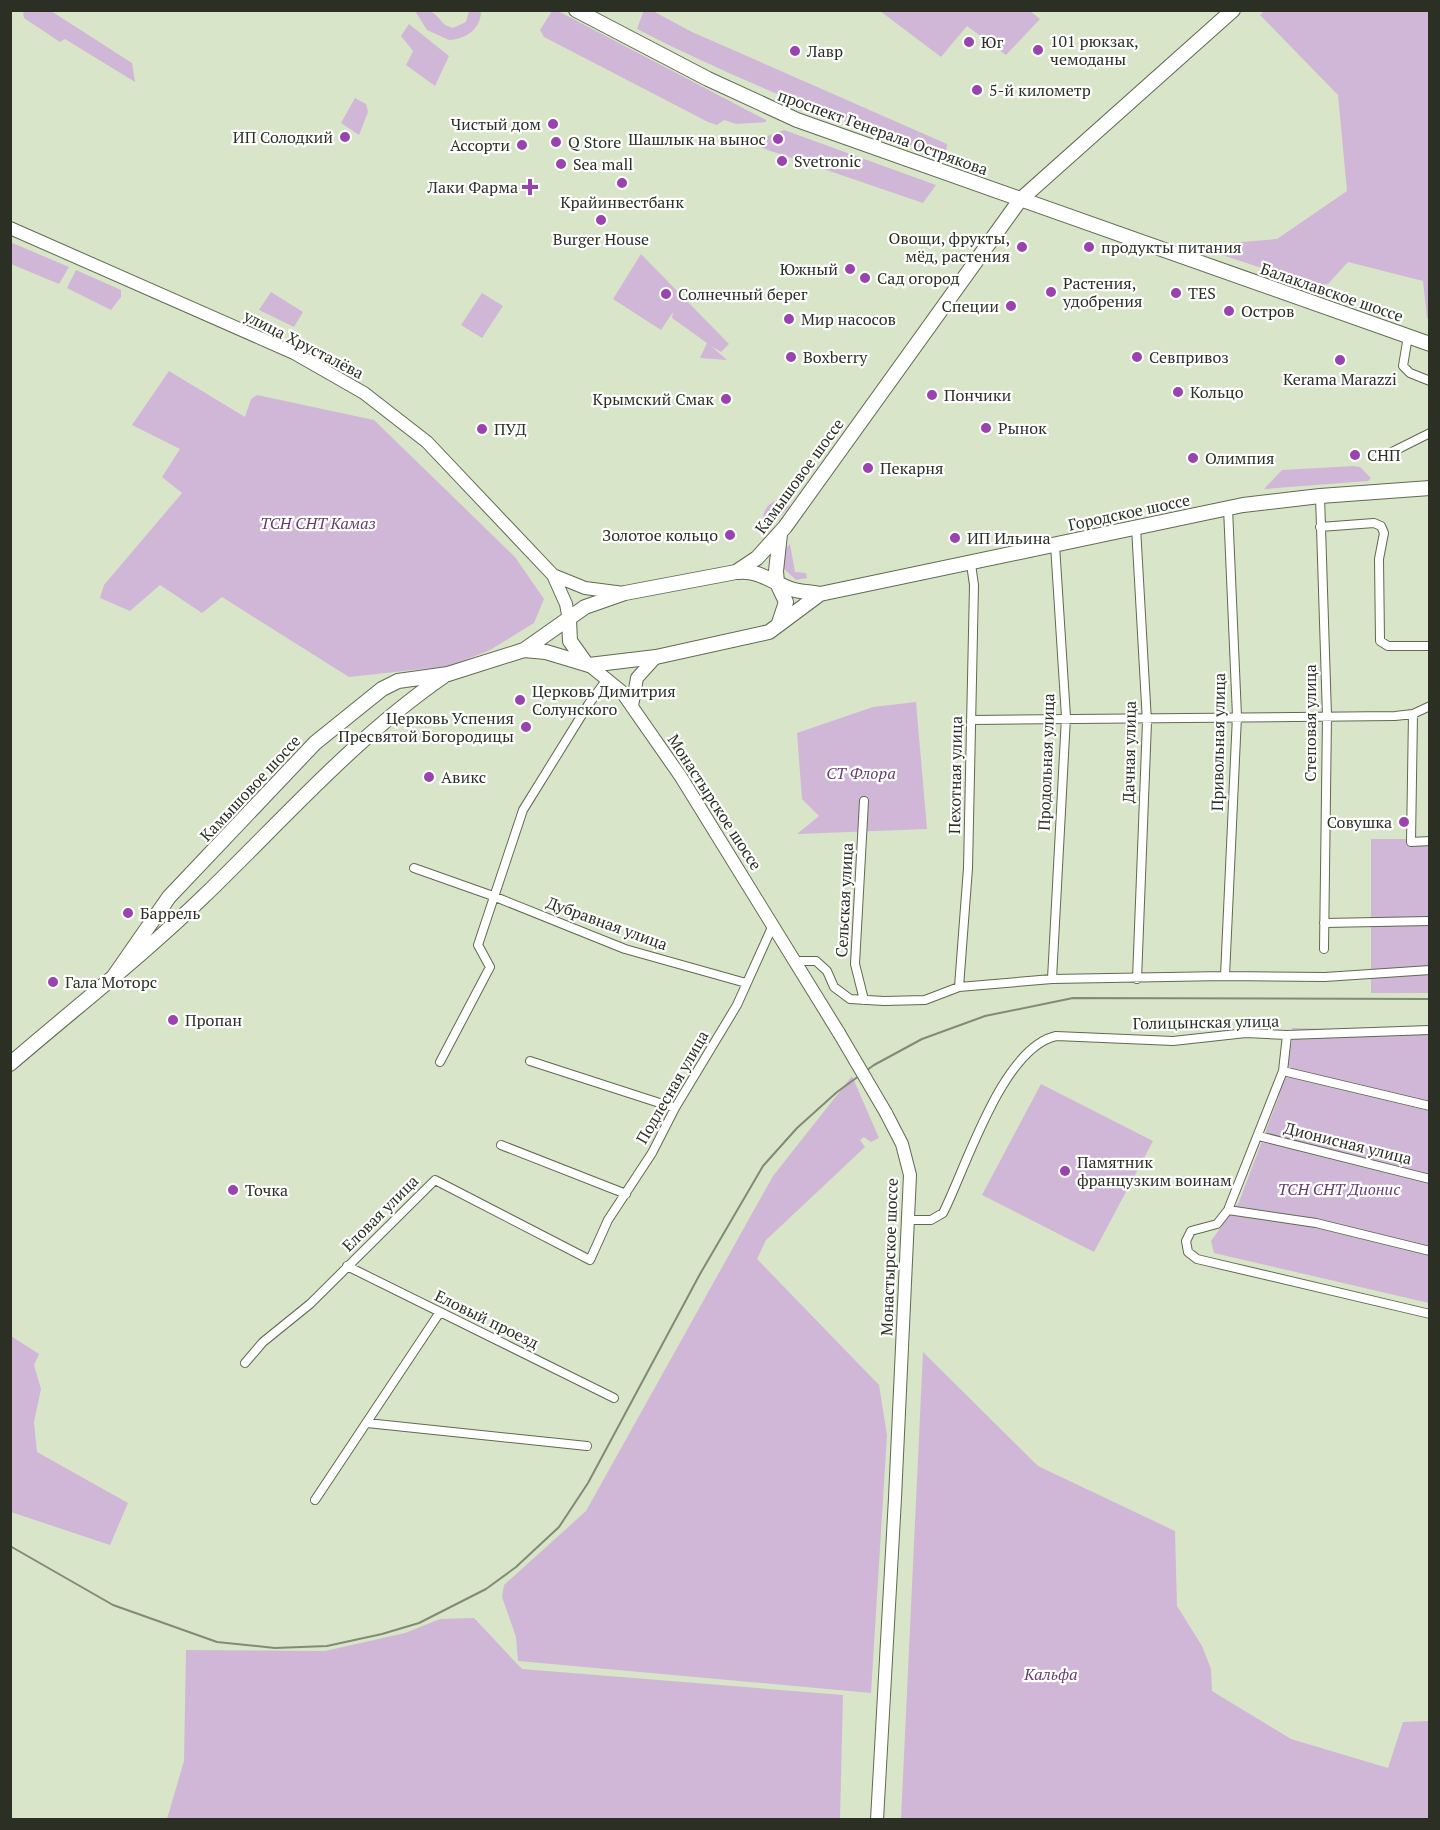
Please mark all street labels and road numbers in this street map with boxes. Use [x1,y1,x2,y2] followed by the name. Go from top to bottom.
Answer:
[775,84,991,180] street label: проспект Генерала Острякова
[1258,257,1406,327] street label: Балаклавское шоссе
[239,304,368,384] street label: улица Хрусталёва
[750,414,848,538] street label: Камышовое шоссе
[1066,488,1192,536] street label: Городское шоссе
[1299,664,1321,782] street label: Степовая улица
[1206,673,1230,811] street label: Привольная улица
[1033,693,1059,831] street label: Продольная улица
[1117,701,1141,803] street label: Дачная улица
[943,716,967,834] street label: Пехотная улица
[195,730,305,846] street label: Камышовое шоссе
[663,730,767,874] street label: Монастырское шоссе
[830,842,858,958] street label: Сельская улица
[543,891,671,955] street label: Дубравная улица
[1133,1010,1279,1034] street label: Голицынская улица
[631,1026,713,1148] street label: Подлесная улица
[1282,1116,1414,1170] street label: Дионисная улица
[337,1170,423,1256] street label: Еловая улица
[875,1178,903,1336] street label: Монастырское шоссе
[431,1284,543,1354] street label: Еловый проезд

